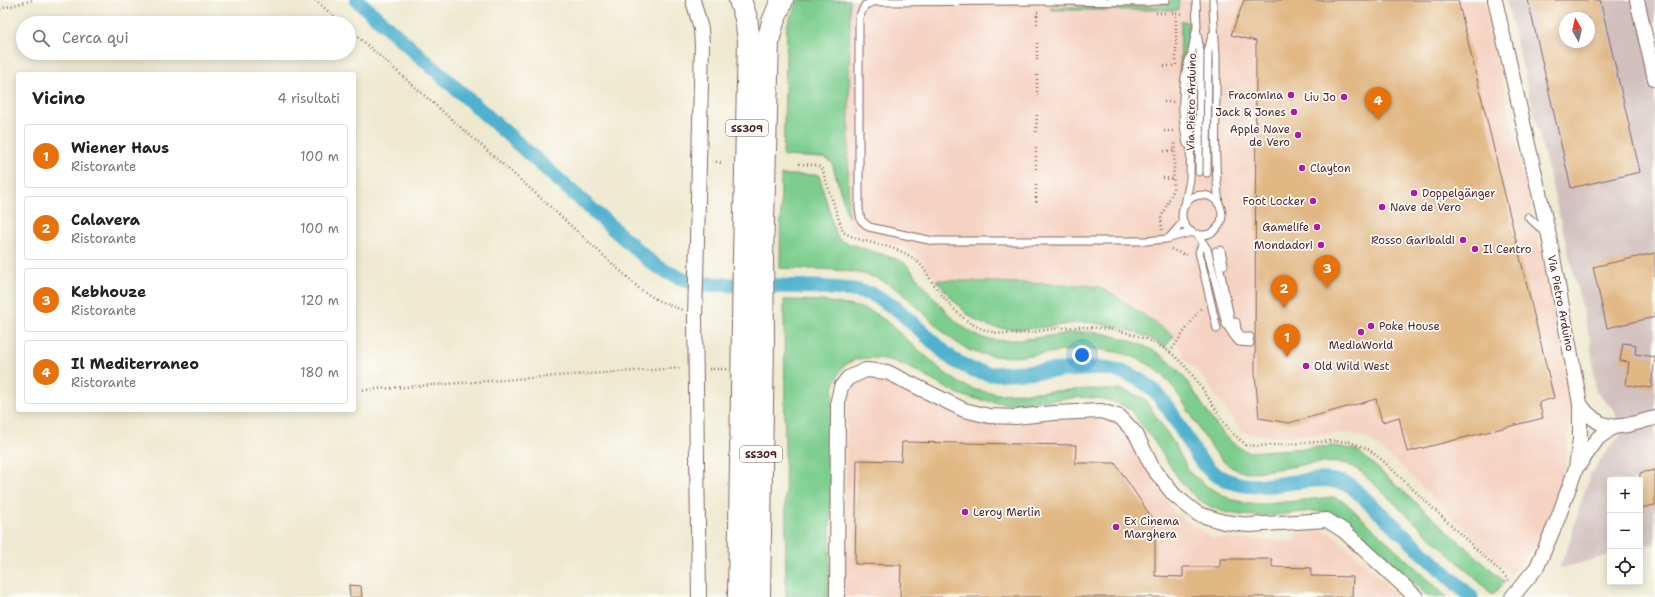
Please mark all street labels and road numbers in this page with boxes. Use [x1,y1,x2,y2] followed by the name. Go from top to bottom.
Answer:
[1183,53,1200,151] street label: Via Pietro Arduino
[726,120,768,136] road number: SS309
[1544,254,1577,353] street label: Via Pietro Arduino
[740,446,782,462] road number: SS309

